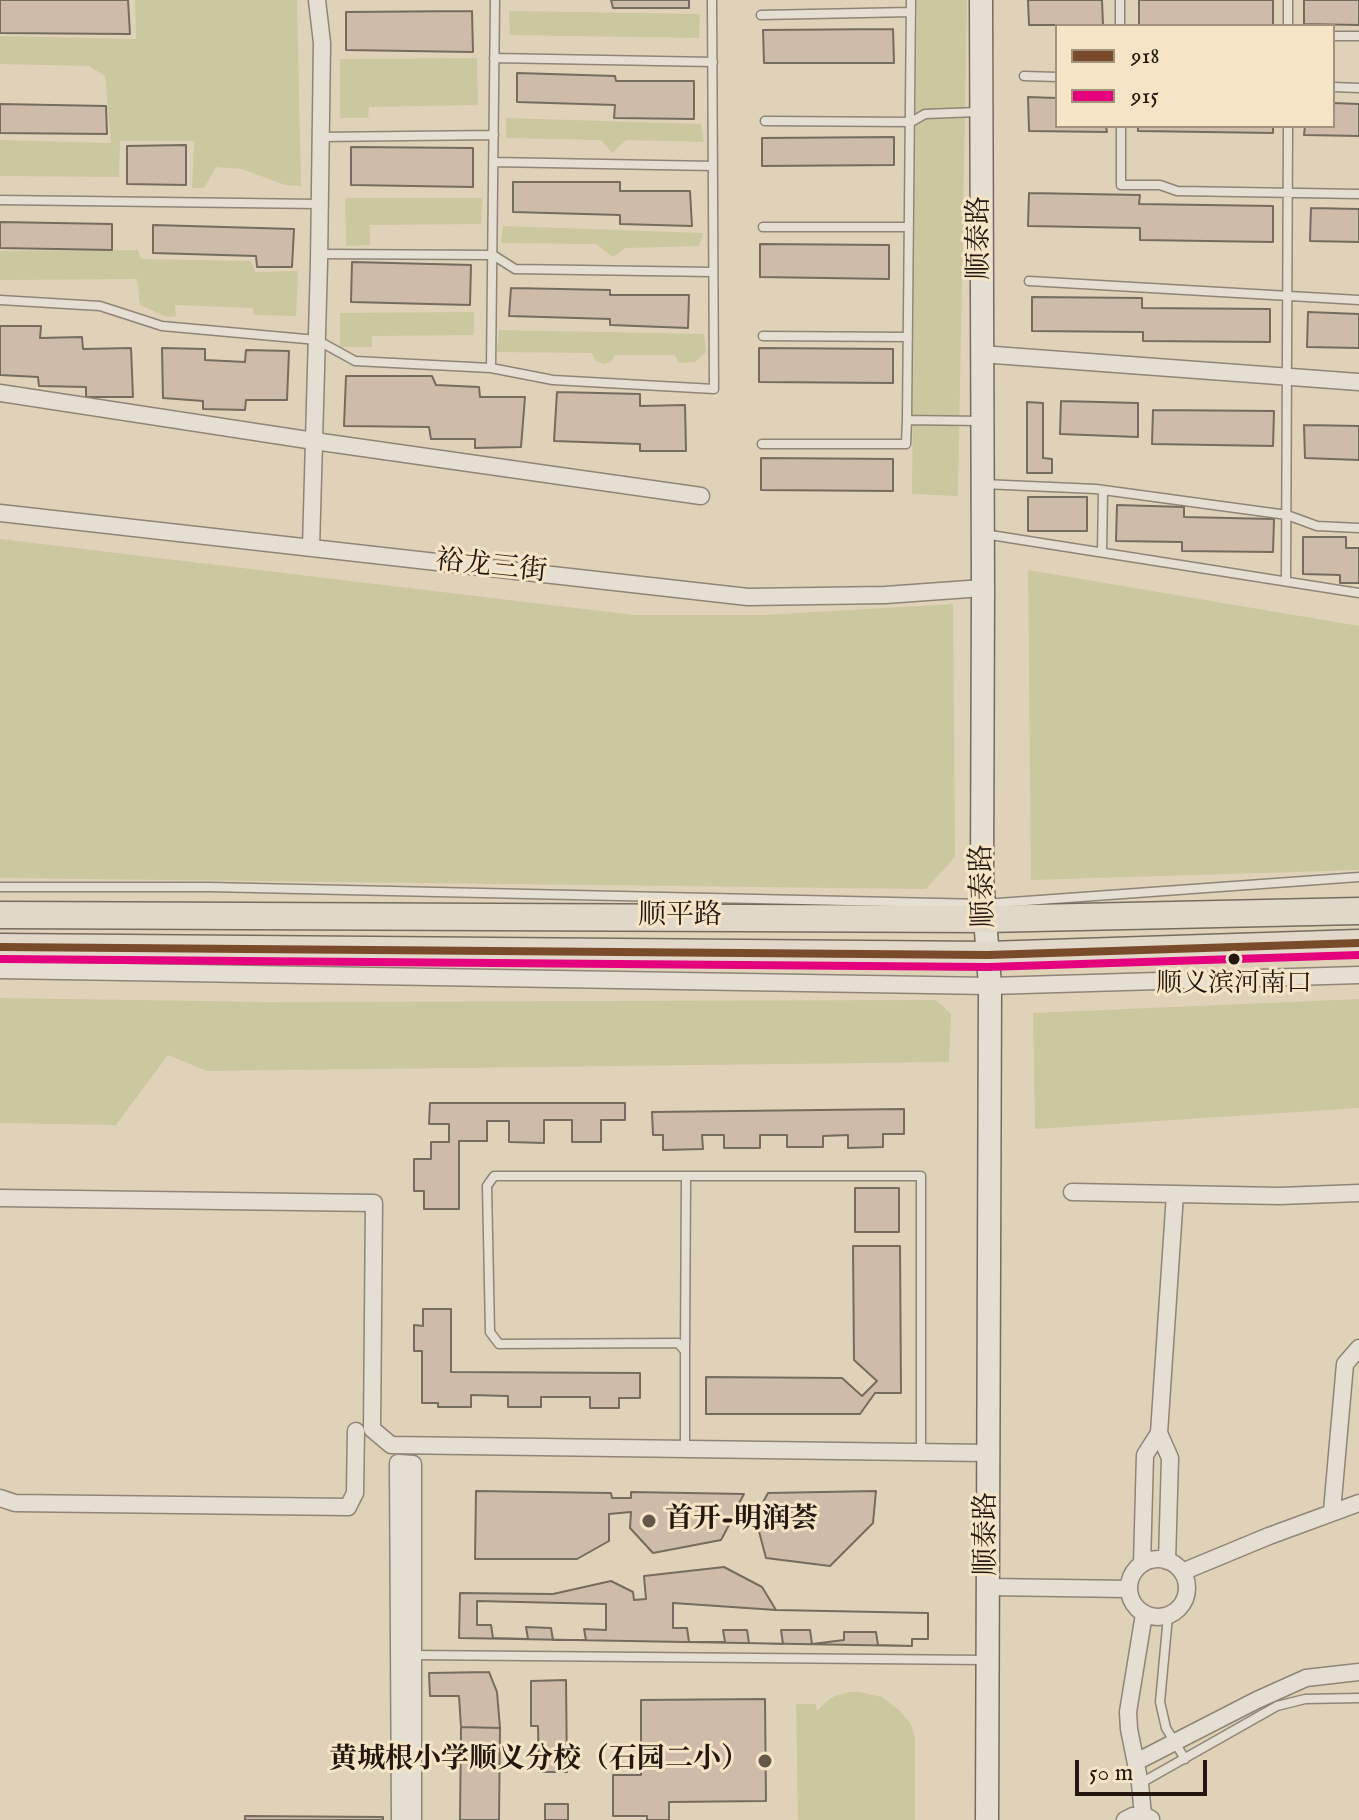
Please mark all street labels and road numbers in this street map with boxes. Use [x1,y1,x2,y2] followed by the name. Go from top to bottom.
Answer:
[964,196,998,280] street label: 顺泰路
[434,545,548,591] street label: 裕龙三街
[967,843,1003,929] street label: 顺泰路
[638,900,722,934] street label: 顺平路
[971,1492,1005,1576] street label: 顺泰路

